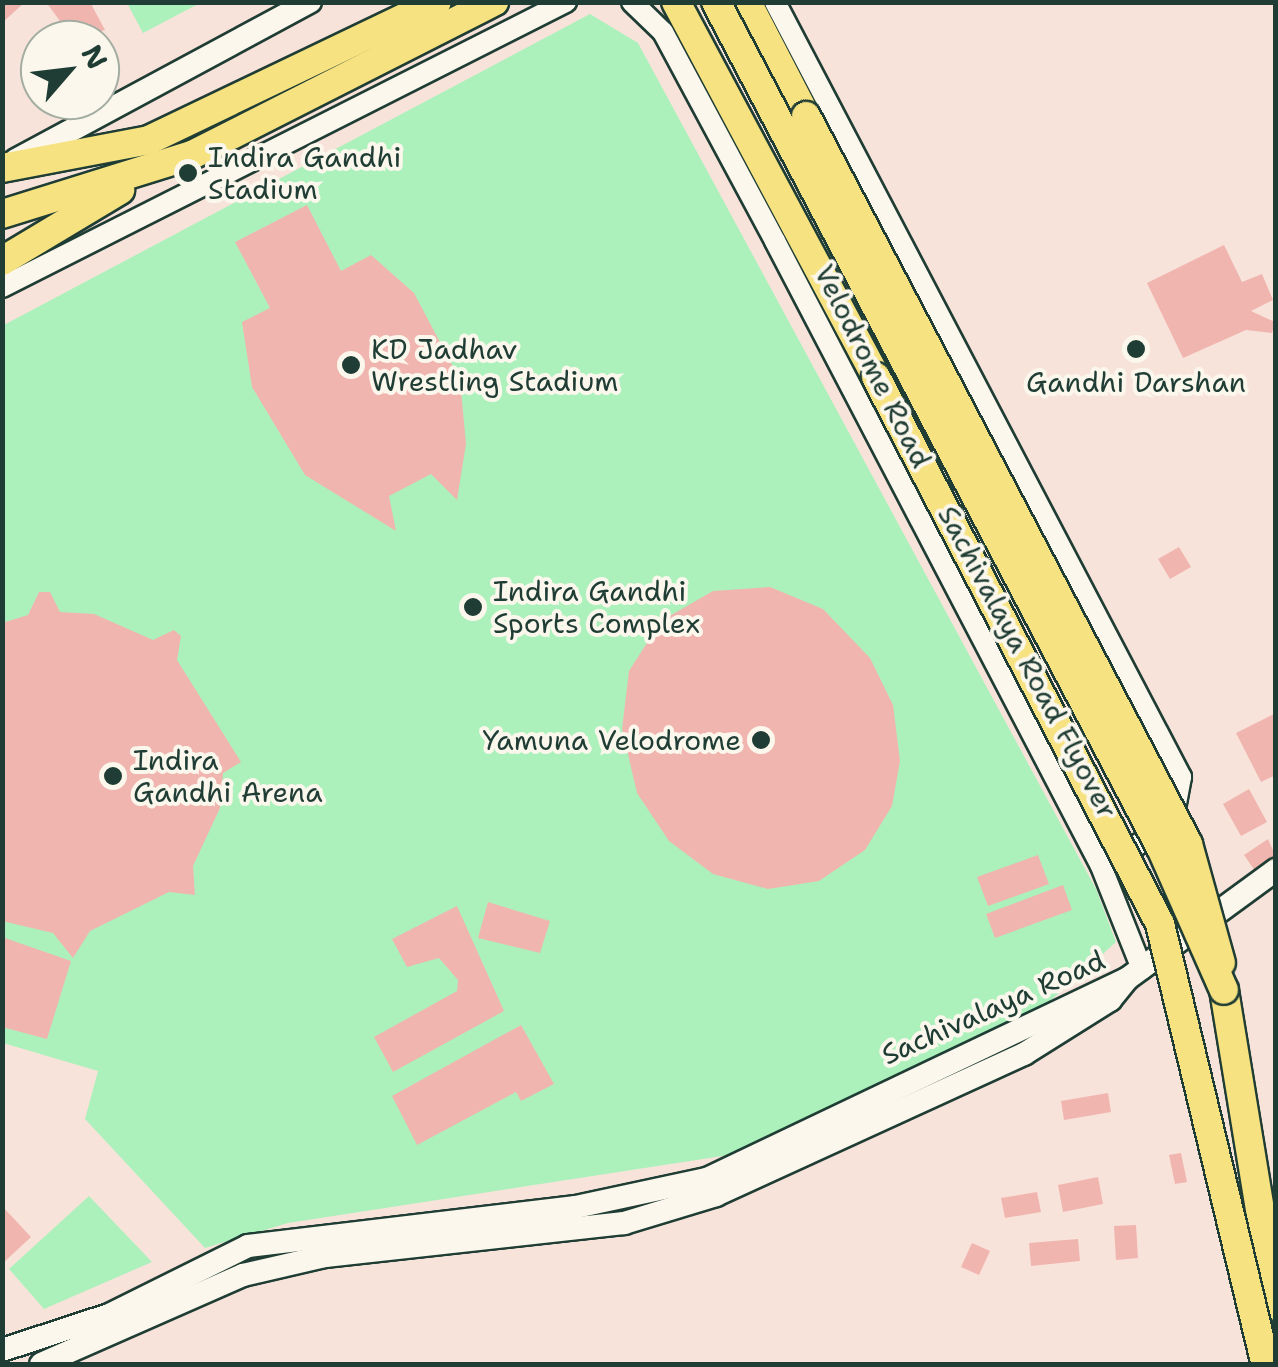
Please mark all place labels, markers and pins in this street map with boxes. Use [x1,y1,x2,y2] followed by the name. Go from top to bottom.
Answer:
[208,140,402,206] place label: Indira Gandhi Stadium
[177,162,199,184] marker: Indira Gandhi Stadium
[371,332,618,398] place label: KD Jadhav Wrestling Stadium
[1125,338,1147,360] marker: Gandhi Darshan
[340,354,362,376] marker: KD Jadhav Wrestling Stadium
[1026,365,1246,399] place label: Gandhi Darshan
[493,574,700,640] place label: Indira Gandhi Sports Complex
[462,596,484,618] marker: Indira Gandhi Sports Complex
[483,723,741,757] place label: Yamuna Velodrome
[750,729,772,751] marker: Yamuna Velodrome
[133,743,323,809] place label: Indira Gandhi Arena
[102,765,124,787] marker: Indira Gandhi Arena

